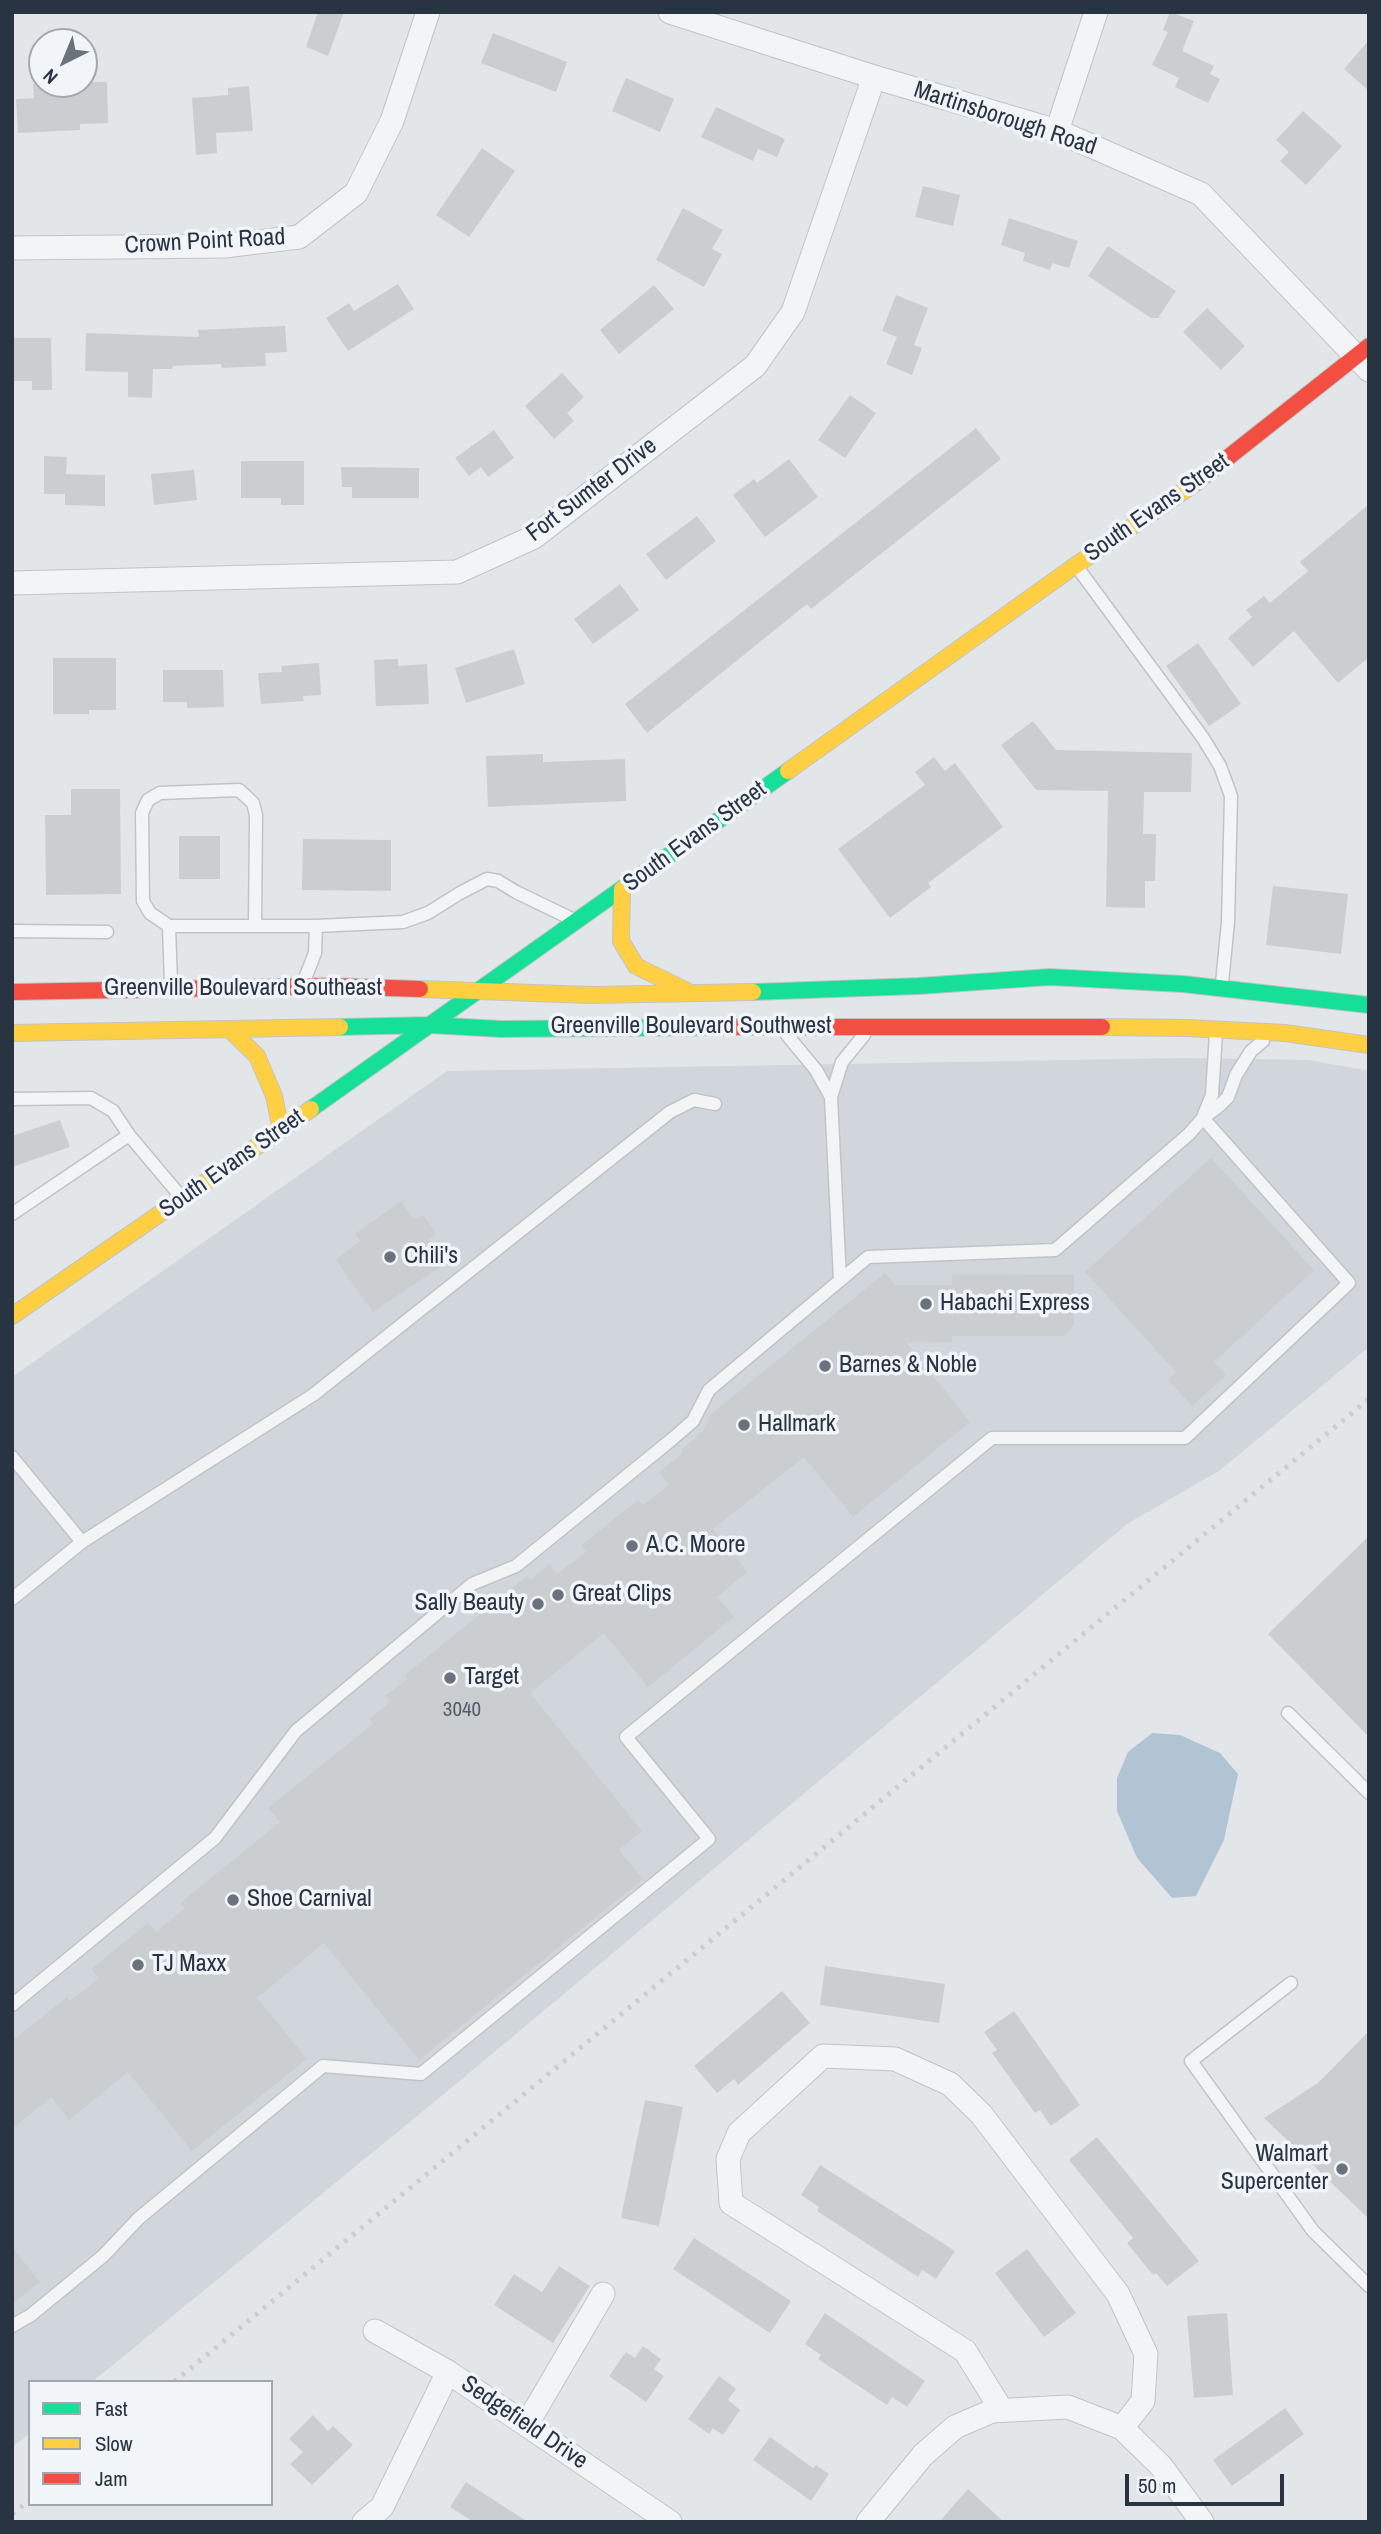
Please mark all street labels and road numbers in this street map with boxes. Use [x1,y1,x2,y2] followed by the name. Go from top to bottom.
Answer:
[910,76,1100,162] street label: Martinsborough Road
[124,223,286,261] street label: Crown Point Road
[521,432,663,548] street label: Fort Sumter Drive
[1079,448,1235,568] street label: South Evans Street
[618,776,772,898] street label: South Evans Street
[104,975,382,1003] street label: Greenville Boulevard Southeast
[550,1013,832,1041] street label: Greenville Boulevard Southwest
[154,1104,310,1224] street label: South Evans Street
[455,2370,593,2476] street label: Sedgefield Drive

